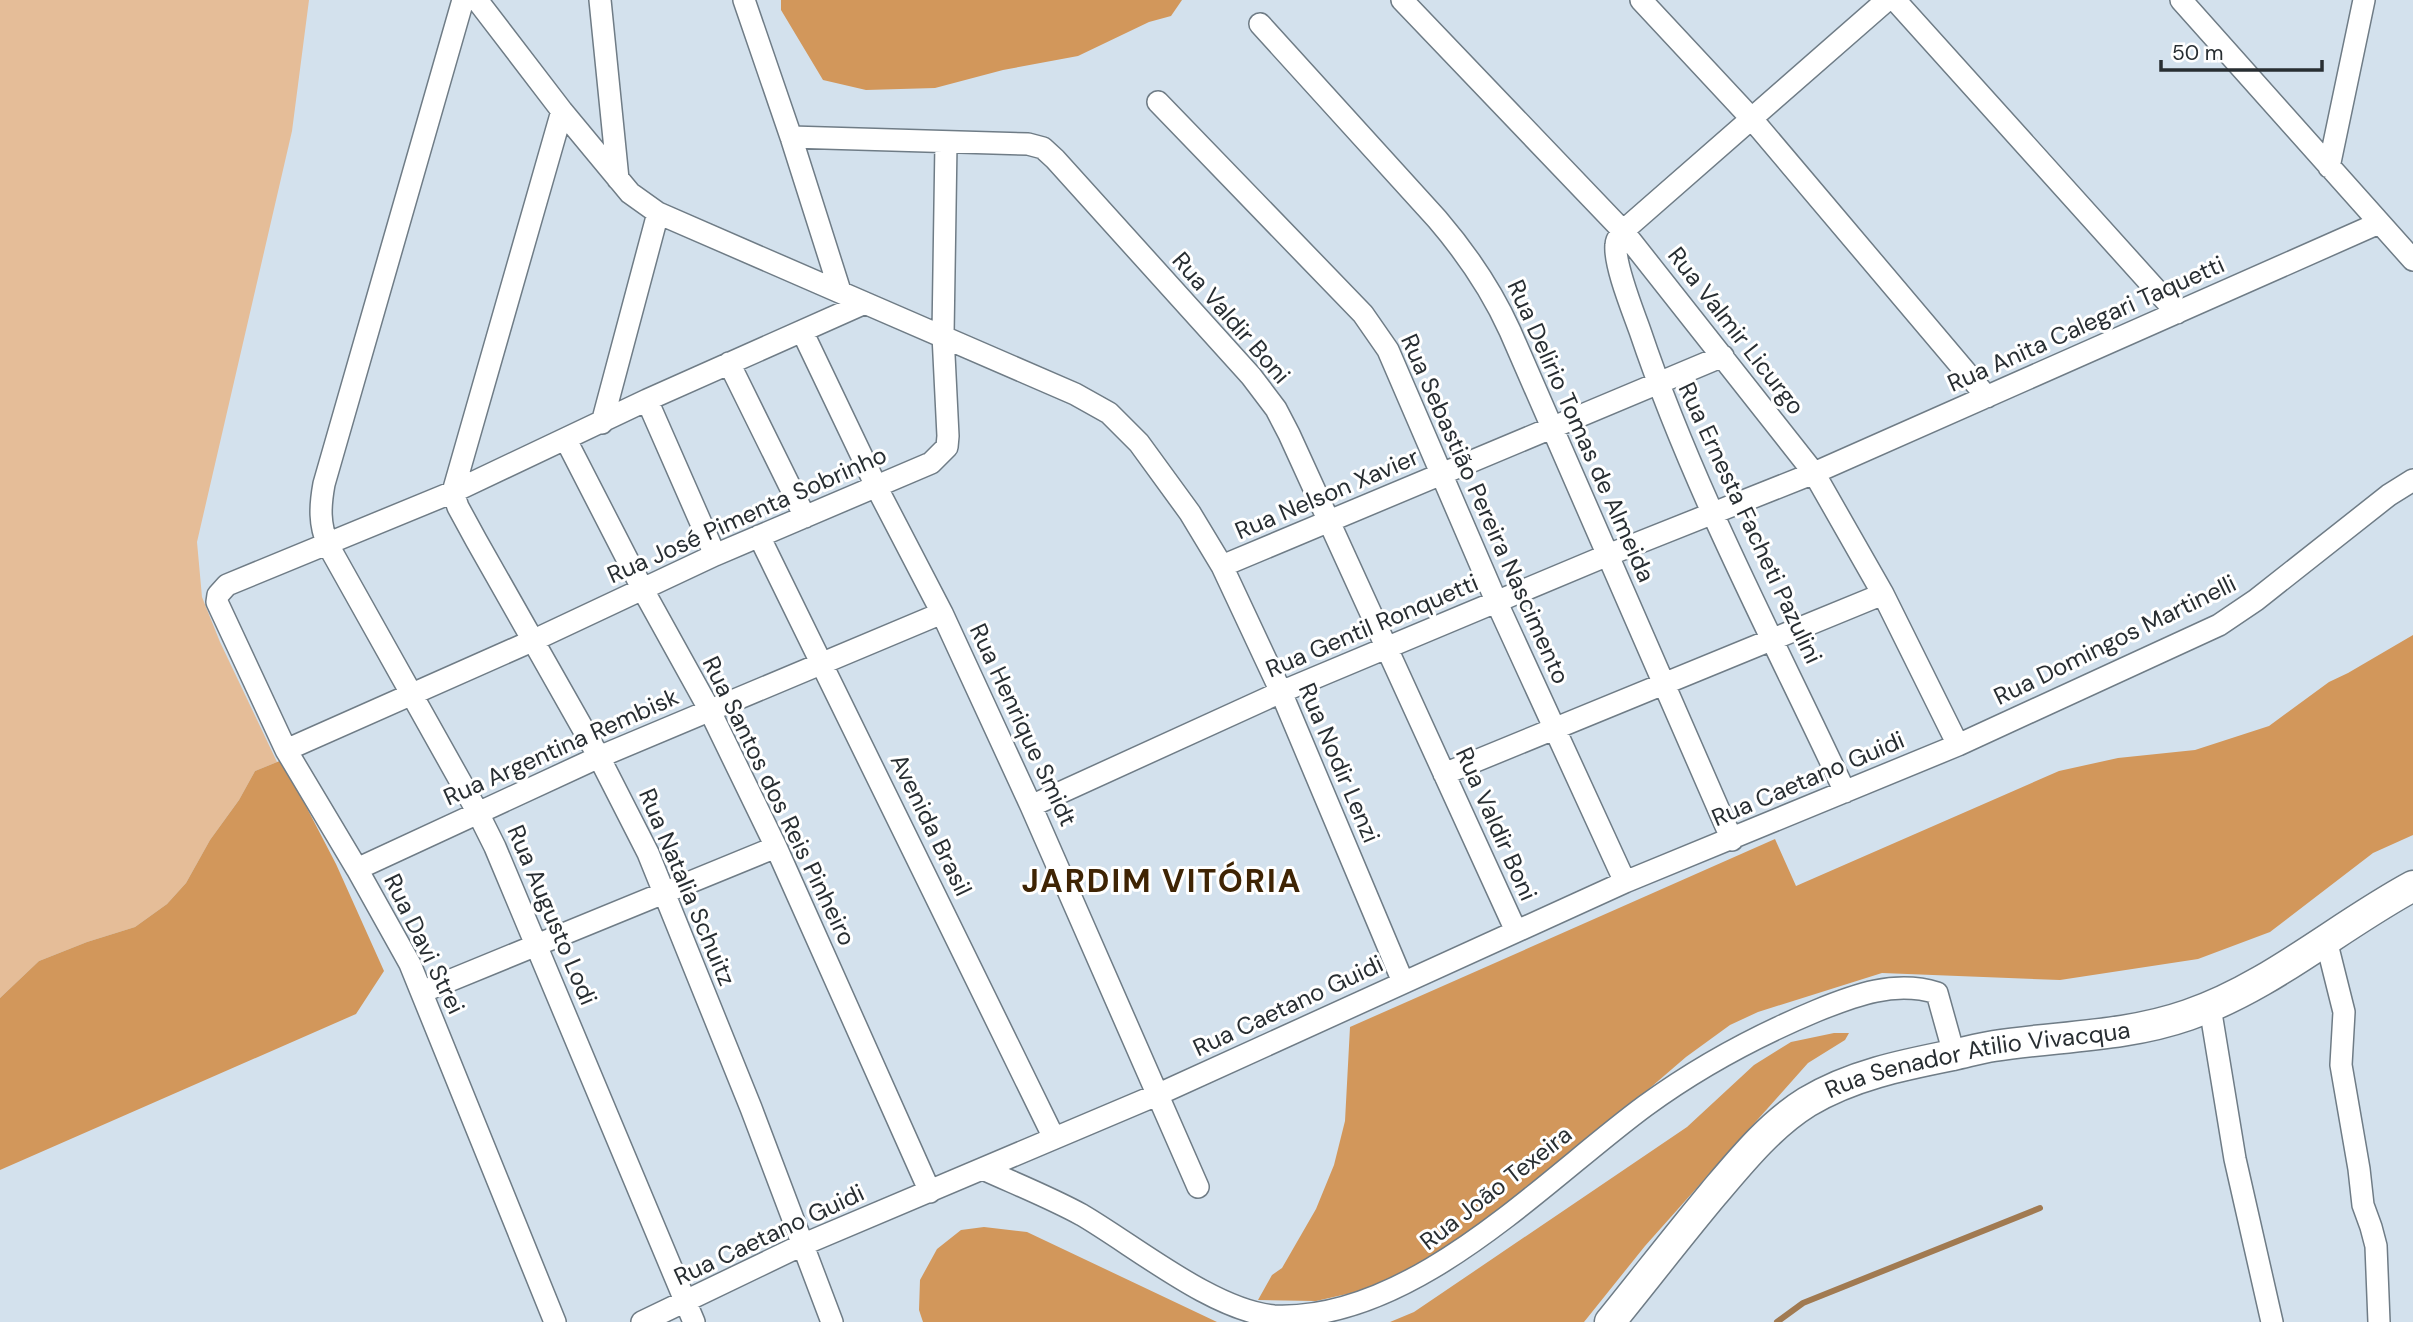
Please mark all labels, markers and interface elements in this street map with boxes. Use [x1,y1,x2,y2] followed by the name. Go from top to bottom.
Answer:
[2161,28,2322,72] scale bar
[2172,39,2223,67] text: 50 m
[1661,241,1812,421] street label: Rua Valmir Licurgo
[1166,245,1297,390] street label: Rua Valdir Boni
[1943,248,2229,399] street label: Rua Anita Calegari Taquetti
[1501,275,1662,587] street label: Rua Delirio Tomas de Almeida
[1394,329,1577,689] street label: Rua Sebastião Pereira Nascimento
[1672,377,1829,668] street label: Rua Ernesta Facheti Pazulini
[602,439,891,590] street label: Rua José Pimenta Sobrinho
[1230,441,1424,546] street label: Rua Nelson Xavier
[1261,567,1483,684] street label: Rua Gentil Ronquetti
[1989,567,2241,712] street label: Rua Domingos Martinelli
[963,618,1084,831] street label: Rua Henrique Smidt
[696,651,863,951] street label: Rua Santos dos Reis Pinheiro
[1292,678,1387,847] street label: Rua Nodir Lenzi
[438,681,683,812] street label: Rua Argentina Rembisk
[1707,724,1909,833] street label: Rua Caetano Guidi
[1449,742,1544,905] street label: Rua Valdir Boni
[884,749,979,901] street label: Avenida Brasil
[632,784,743,990] street label: Rua Natalia Schuitz
[501,820,604,1009] street label: Rua Augusto Lodi
[1022,860,1302,902] district label: JARDIM VITÓRIA
[377,868,472,1019] street label: Rua Davi Strei
[1188,948,1388,1063] street label: Rua Caetano Guidi
[1820,1014,2132,1105] street label: Rua Senador Atilio Vivacqua
[1413,1119,1578,1257] street label: Rua João Texeira
[669,1177,869,1292] street label: Rua Caetano Guidi

